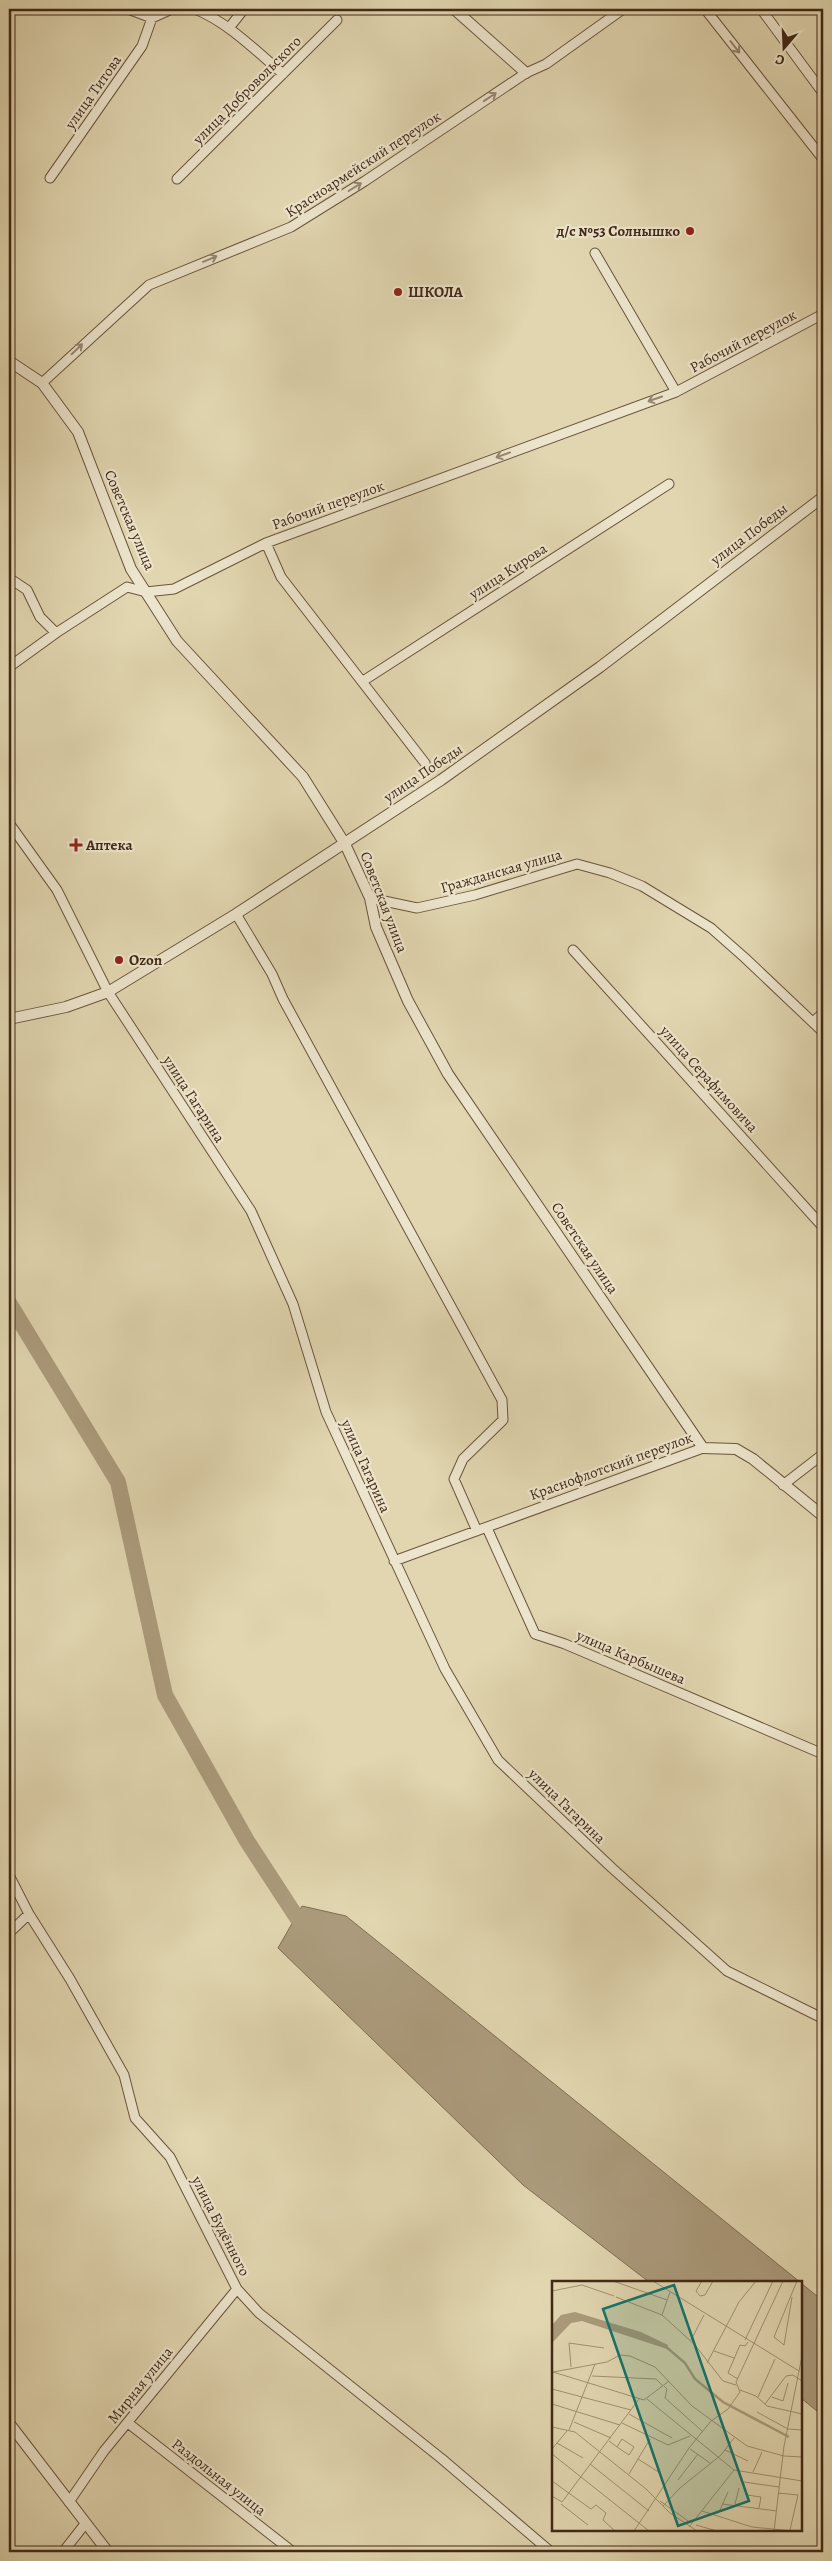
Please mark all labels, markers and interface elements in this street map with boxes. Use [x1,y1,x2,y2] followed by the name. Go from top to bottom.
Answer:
[760,22,810,72] north arrow
[188,31,306,149] street label: улица Добровольского
[730,40,741,53] one-way arrow
[772,49,787,70] text: С
[60,51,126,134] street label: улица Титова
[483,92,497,102] one-way arrow
[281,106,445,222] street label: Красноармейский переулок
[348,182,362,192] one-way arrow
[556,221,680,241] place label: д/с №53 Солнышко
[684,225,696,237] marker: д/с №53 Солнышко
[202,254,217,264] one-way arrow
[408,282,463,302] place label: ШКОЛА
[392,286,404,298] marker: ШКОЛА
[686,304,800,377] street label: Рабочий переулок
[71,343,84,355] one-way arrow
[648,395,663,404] one-way arrow
[495,451,511,460] one-way arrow
[100,467,160,573] street label: Советская улица
[269,475,387,535] street label: Рабочий переулок
[706,499,791,570] street label: улица Победы
[464,538,551,604] street label: улица Кирова
[379,739,466,807] street label: улица Победы
[85,835,133,855] place label: Аптека
[70,839,82,851] marker: Аптека
[438,844,564,898] street label: Гражданская улица
[356,849,412,955] street label: Советская улица
[129,950,163,970] place label: Ozon
[113,954,125,966] marker: Ozon
[655,1020,763,1137] street label: улица Серафимовича
[158,1051,230,1147] street label: улица Гагарина
[547,1198,623,1298] street label: Советская улица
[336,1415,396,1516] street label: улица Гагарина
[527,1427,696,1505] street label: Краснофлотский переулок
[573,1625,689,1689] street label: улица Карбышева
[523,1763,610,1848] street label: улица Гагарина
[187,2172,255,2280] street label: улица Будённого
[552,2281,802,2531] inset map
[103,2342,177,2428] street label: Мирная улица
[168,2434,270,2520] street label: Раздольная улица

